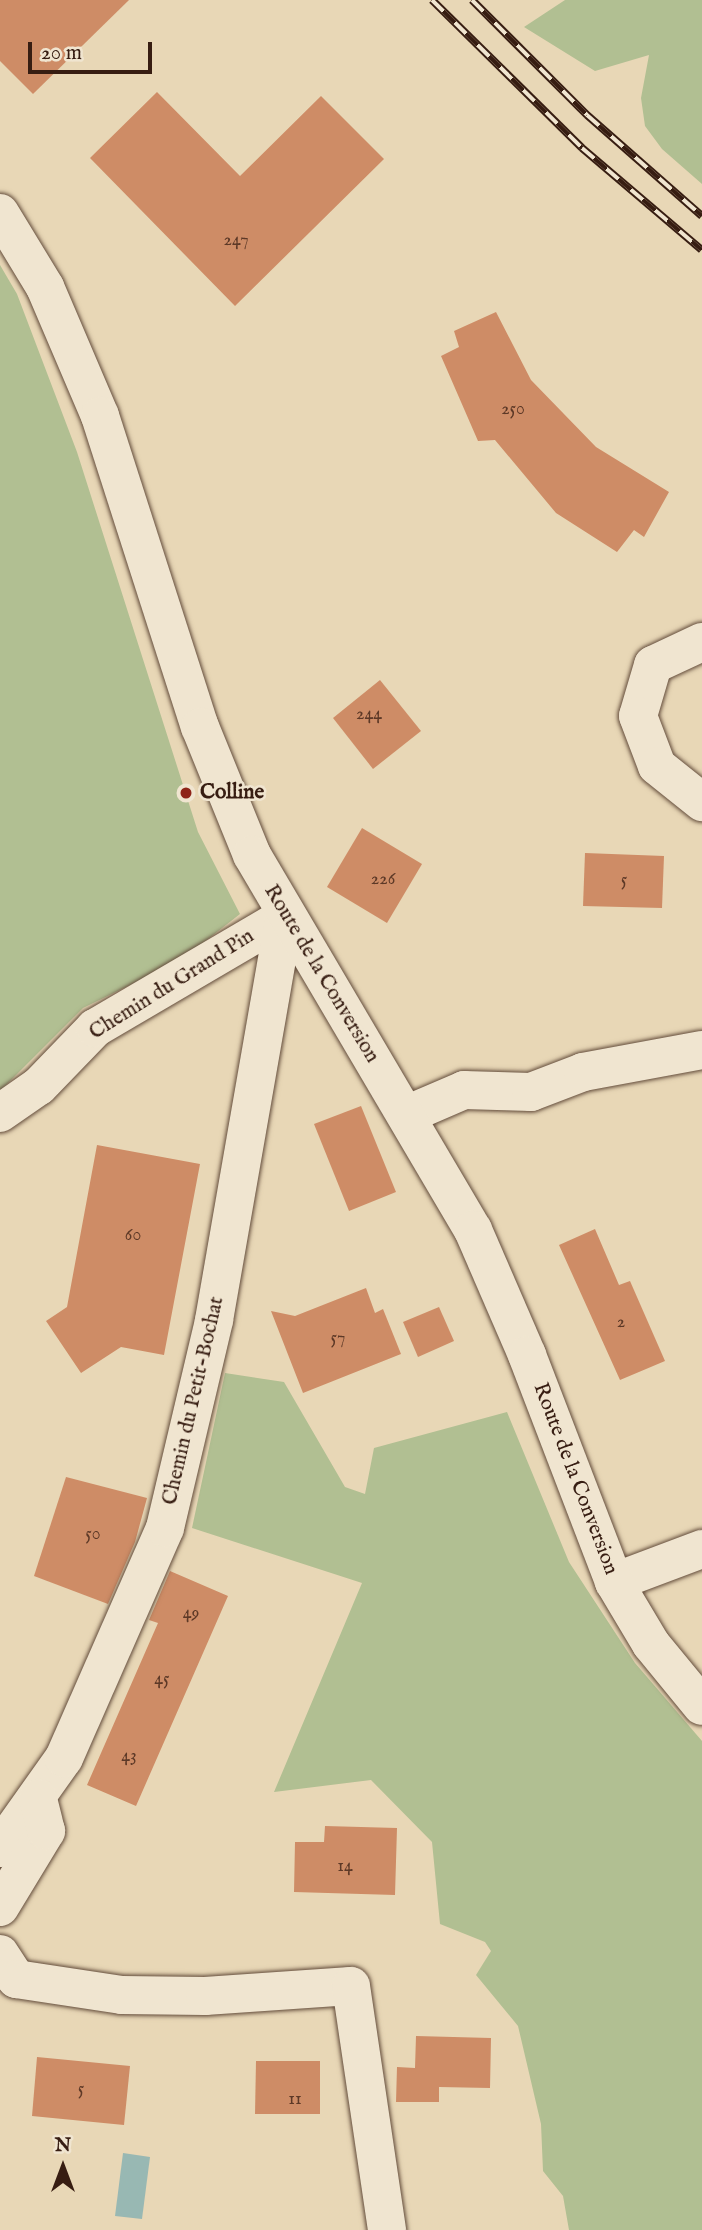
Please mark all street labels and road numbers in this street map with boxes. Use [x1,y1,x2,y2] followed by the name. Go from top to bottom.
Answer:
[258,880,384,1068] street label: Route de la Conversion
[85,924,259,1046] street label: Chemin du Grand Pin
[158,1294,230,1508] street label: Chemin du Petit-Bochat
[527,1380,623,1578] street label: Route de la Conversion

